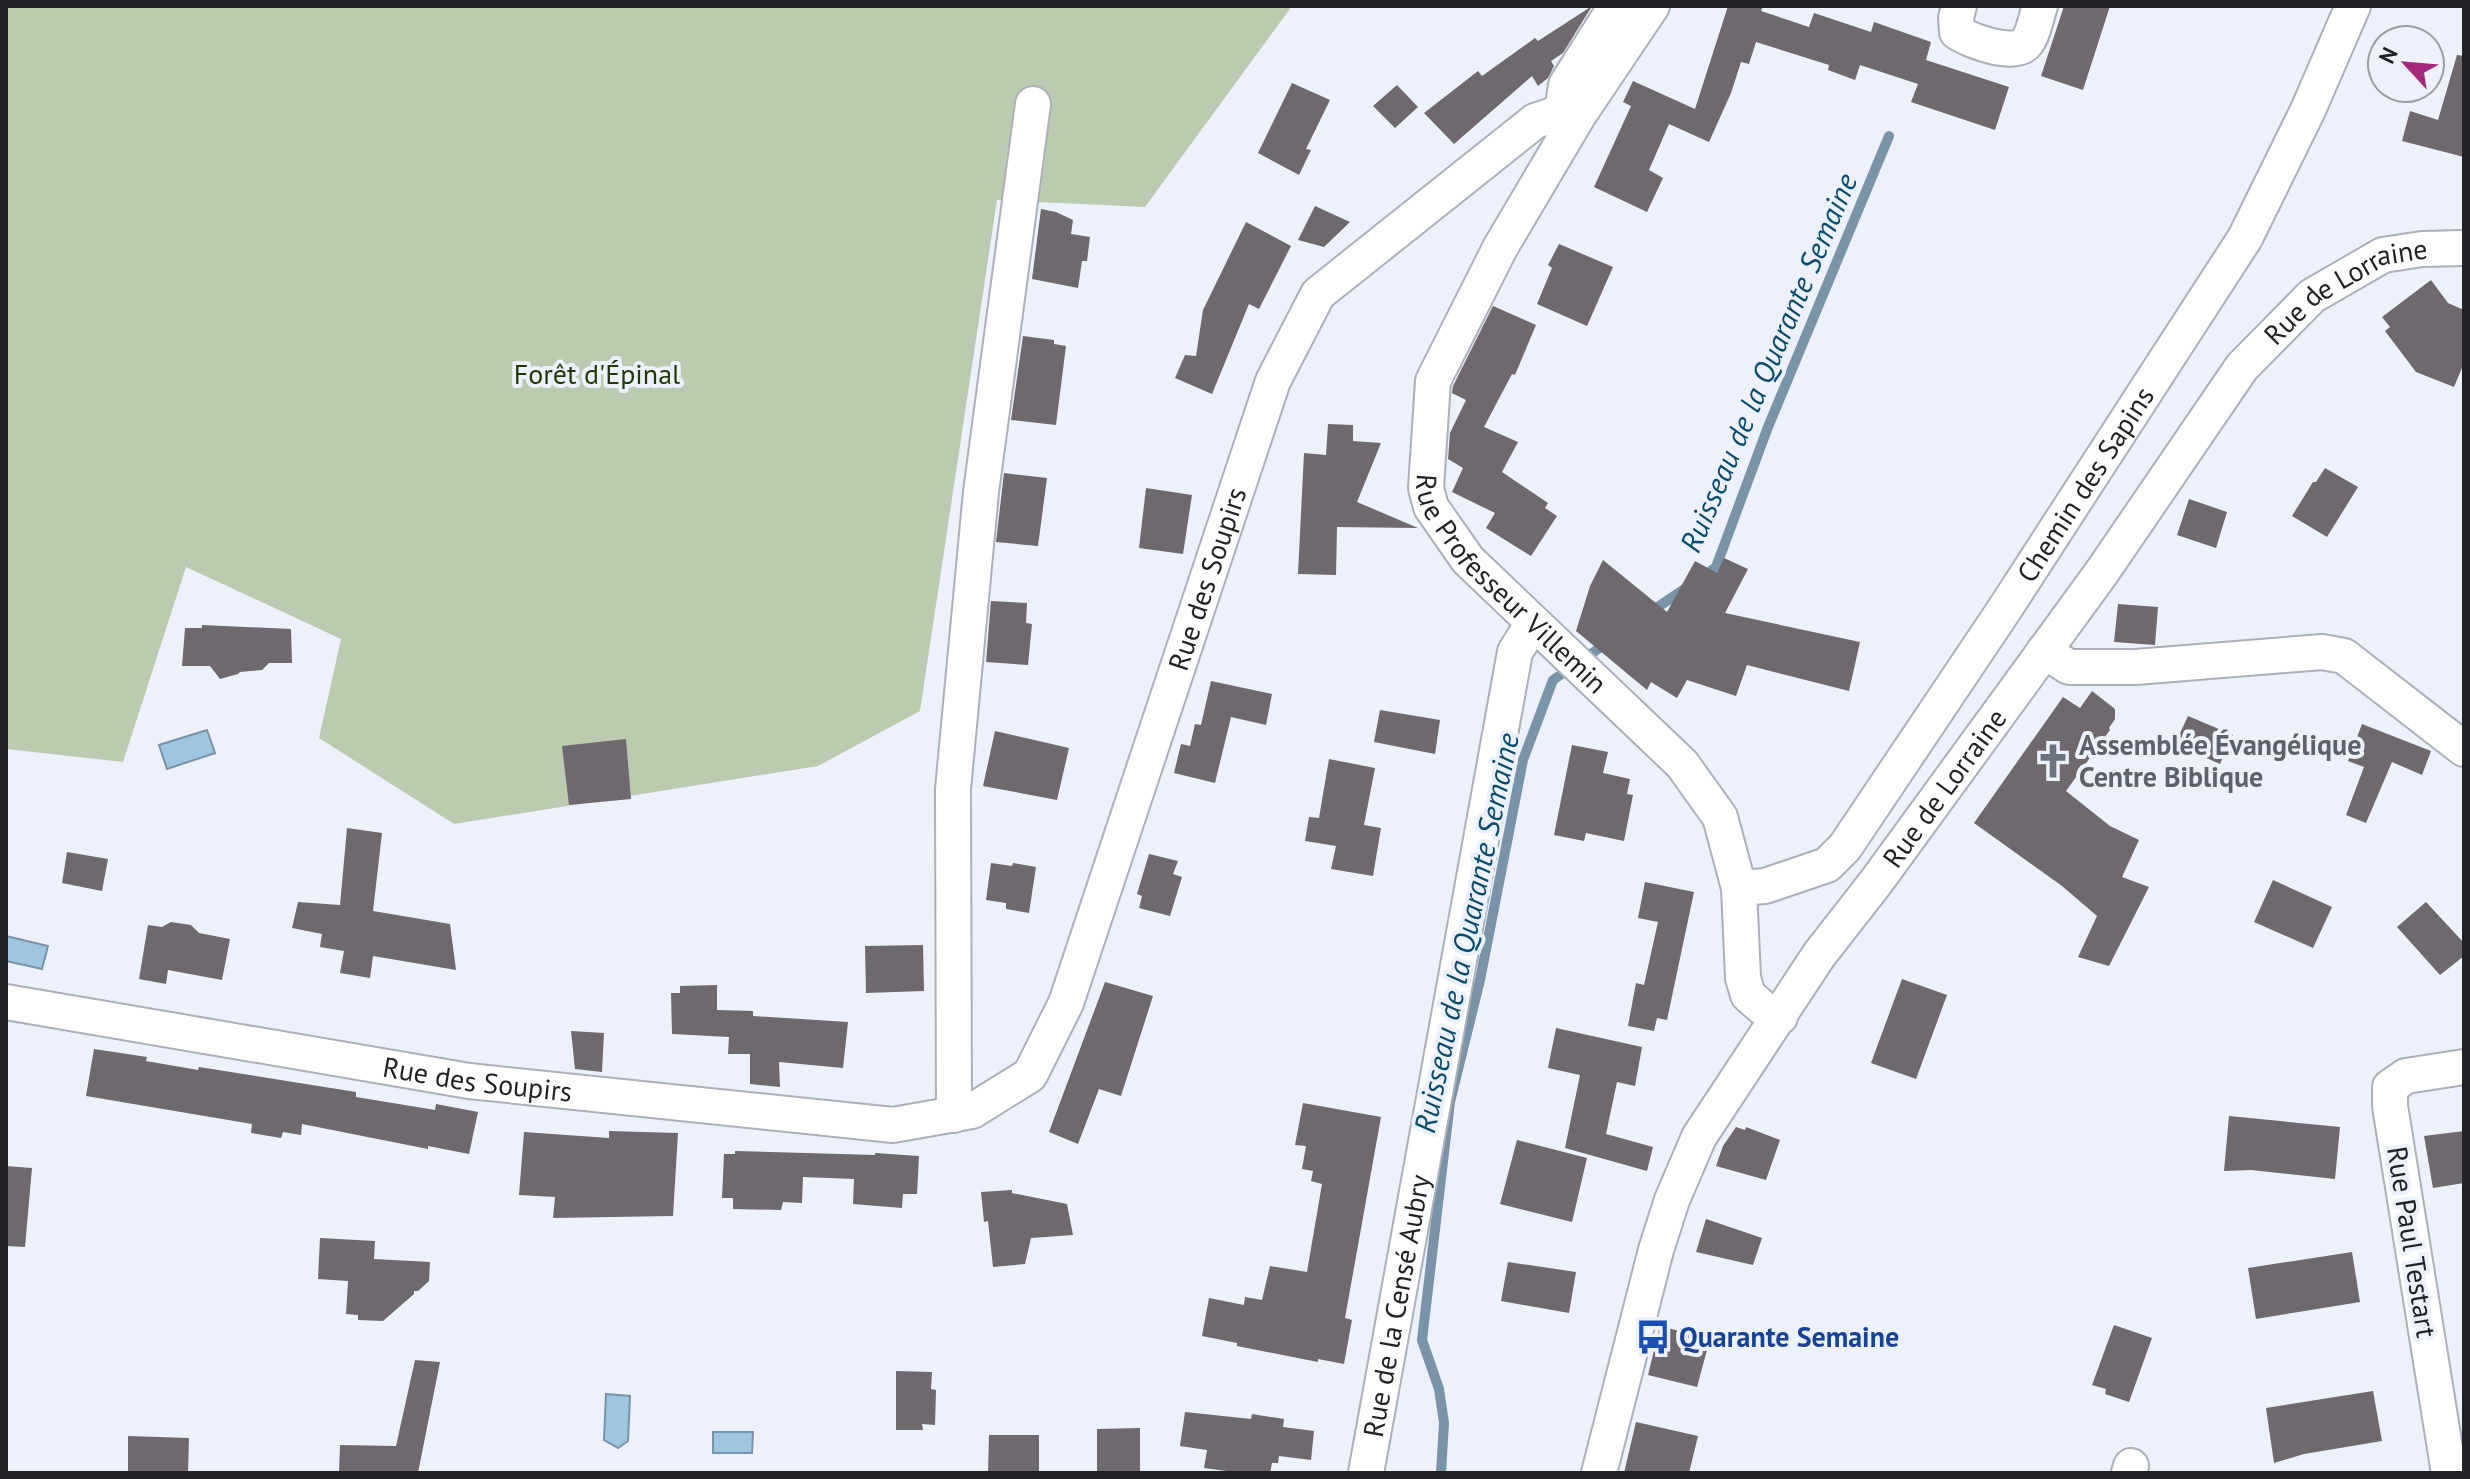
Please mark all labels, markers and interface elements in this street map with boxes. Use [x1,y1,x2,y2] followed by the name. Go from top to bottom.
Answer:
[2366,24,2446,104] north arrow
[2372,43,2404,68] text: N
[1670,167,1865,558] water label: Ruisseau de la Quarante Semaine
[2255,229,2430,352] street label: Rue de Lorraine
[514,355,680,392] park label: Forêt d'Épinal
[2008,379,2162,589] street label: Chemin des Sapins
[1408,473,1615,701] street label: Rue Professeur Villemin
[1159,482,1254,675] street label: Rue des Soupirs
[1874,701,2014,875] street label: Rue de Lorraine
[2079,726,2361,795] place label: Assemblée Évangélique Centre Biblique
[1404,729,1527,1136] water label: Ruisseau de la Quarante Semaine
[2034,742,2072,780] church icon: Assemblée Évangélique Centre Biblique
[380,1048,574,1110] street label: Rue des Soupirs
[2379,1144,2446,1341] street label: Rue Paul Testart
[1354,1171,1438,1440] street label: Rue de la Censé Aubry
[1634,1318,1672,1356] bus stop icon: Quarante Semaine
[1679,1318,1899,1355] place label: Quarante Semaine

